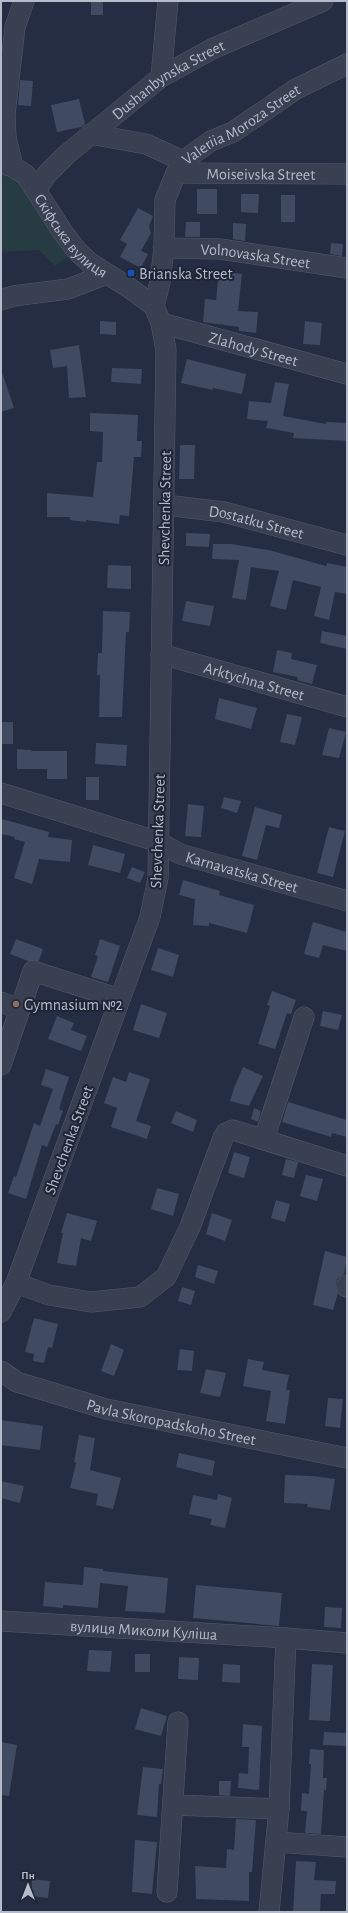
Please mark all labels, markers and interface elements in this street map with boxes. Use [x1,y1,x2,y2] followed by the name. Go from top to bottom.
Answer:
[109,38,227,123] street label: Dushanbynska Street
[179,81,303,168] street label: Valeriia Moroza Street
[207,166,315,183] street label: Moiseivska Street
[31,191,110,281] street label: Скіфська вулиця
[201,242,311,271] street label: Volnovaska Street
[139,266,233,282] place label: Brianska Street
[126,268,136,278] marker: Brianska Street
[207,330,300,369] street label: Zlahody Street
[156,451,174,565] street label: Shevchenka Street
[208,503,305,542] street label: Dostatku Street
[202,660,306,703] street label: Arktychna Street
[148,774,168,888] street label: Shevchenka Street
[184,849,300,896] street label: Karnavatska Street
[24,997,123,1014] place label: Gymnasium №2
[11,999,21,1009] marker: Gymnasium №2
[42,1084,96,1197] street label: Shevchenka Street
[85,1397,257,1448] street label: Pavla Skoropadskoho Street
[70,1618,218,1643] street label: вулиця Миколи Куліша
[8,1865,48,1905] north arrow
[21,1870,35,1881] text: Пн

